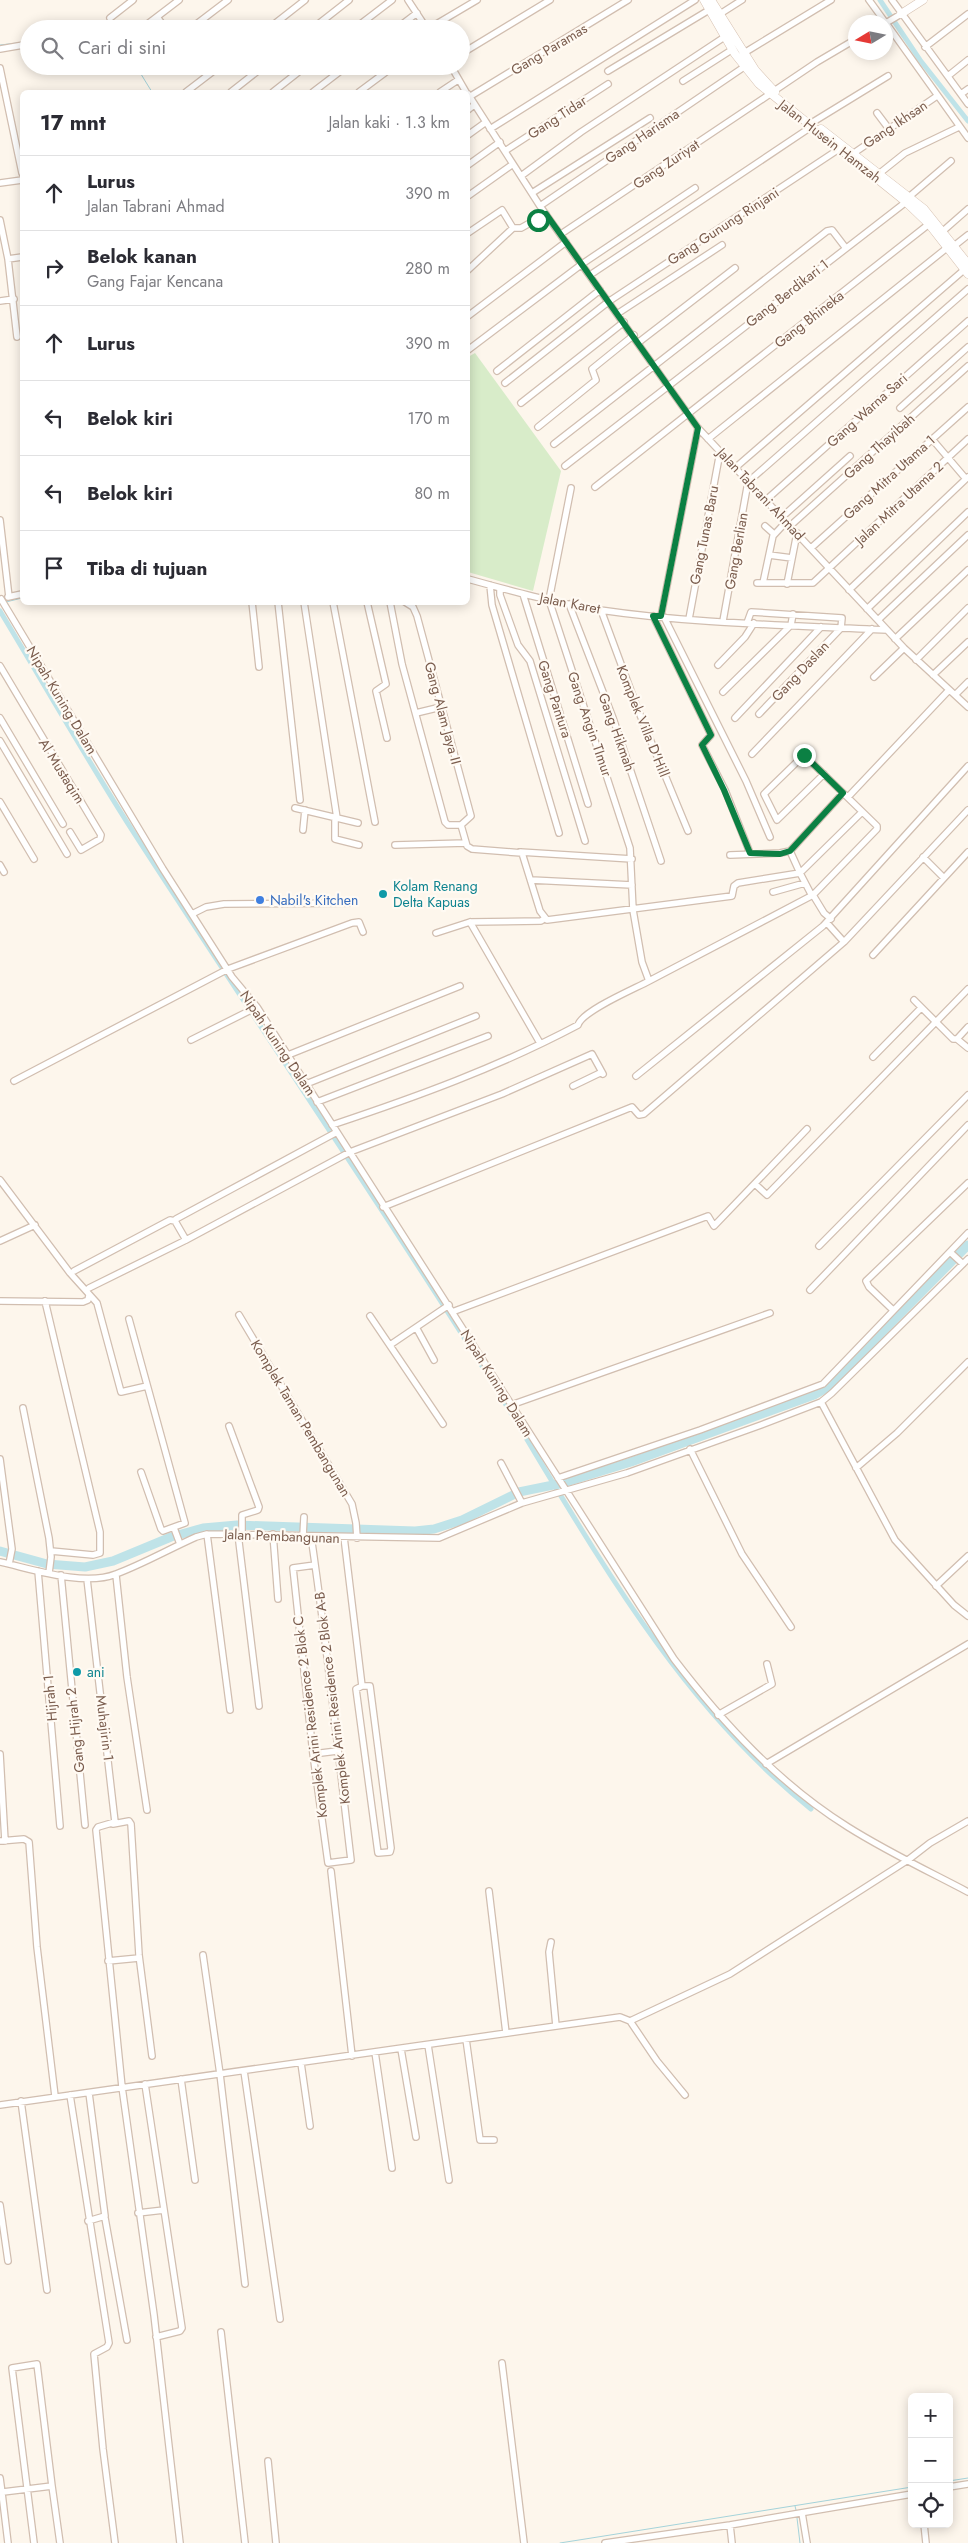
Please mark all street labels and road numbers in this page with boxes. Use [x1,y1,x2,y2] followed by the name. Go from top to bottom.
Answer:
[507,18,591,80] street label: Gang Paramas
[524,90,591,144] street label: Gang Tidar
[773,93,885,187] street label: Jalan Husein Hamzah
[859,95,931,153] street label: Gang Ikhsan
[601,104,683,168] street label: Gang Harisma
[629,134,704,194] street label: Gang Zuriyat
[663,182,783,270] street label: Gang Gunung Rinjani
[741,254,833,332] street label: Gang Berdikari 1
[770,285,848,353] street label: Gang Bhineka
[822,368,912,452] street label: Gang Warna Sari
[839,409,919,483] street label: Gang Thayibah
[838,430,940,524] street label: Gang Mitra Utama 1
[711,442,809,545] street label: Jalan Tabrani Ahmad
[849,457,948,551] street label: Jalan Mitra Utama 2
[685,484,723,586] street label: Gang Tunas Baru
[719,511,753,591] street label: Gang Berlian
[536,587,603,619] street label: Jalan Karet
[767,636,833,706] street label: Gang Daslan
[22,642,102,758] street label: Nipah Kuning Dalam
[533,658,577,740] street label: Gang Pantura
[420,660,466,766] street label: Gang Alam Jaya II
[611,662,675,780] street label: Komplek Villa D'Hill
[563,669,617,779] street label: Gang Angin TImur
[594,690,640,774] street label: Gang Hikmah
[34,734,90,808] street label: Al Mustaqim
[235,986,321,1100] street label: Nipah Kuning Dalam
[456,1325,538,1441] street label: Nipah Kuning Dalam
[246,1336,356,1500] street label: Komplek Taman Pembangunan
[222,1524,340,1548] street label: Jalan Pembangunan
[309,1590,355,1805] street label: Komplek Arini Residence 2 Blok A-B
[288,1615,332,1819] street label: Komplek Arini Residence 2 Blok C
[38,1674,62,1722] street label: Hijrah 1
[61,1687,89,1773] street label: Gang Hijrah 2
[91,1694,119,1762] street label: Muhajirin 1

